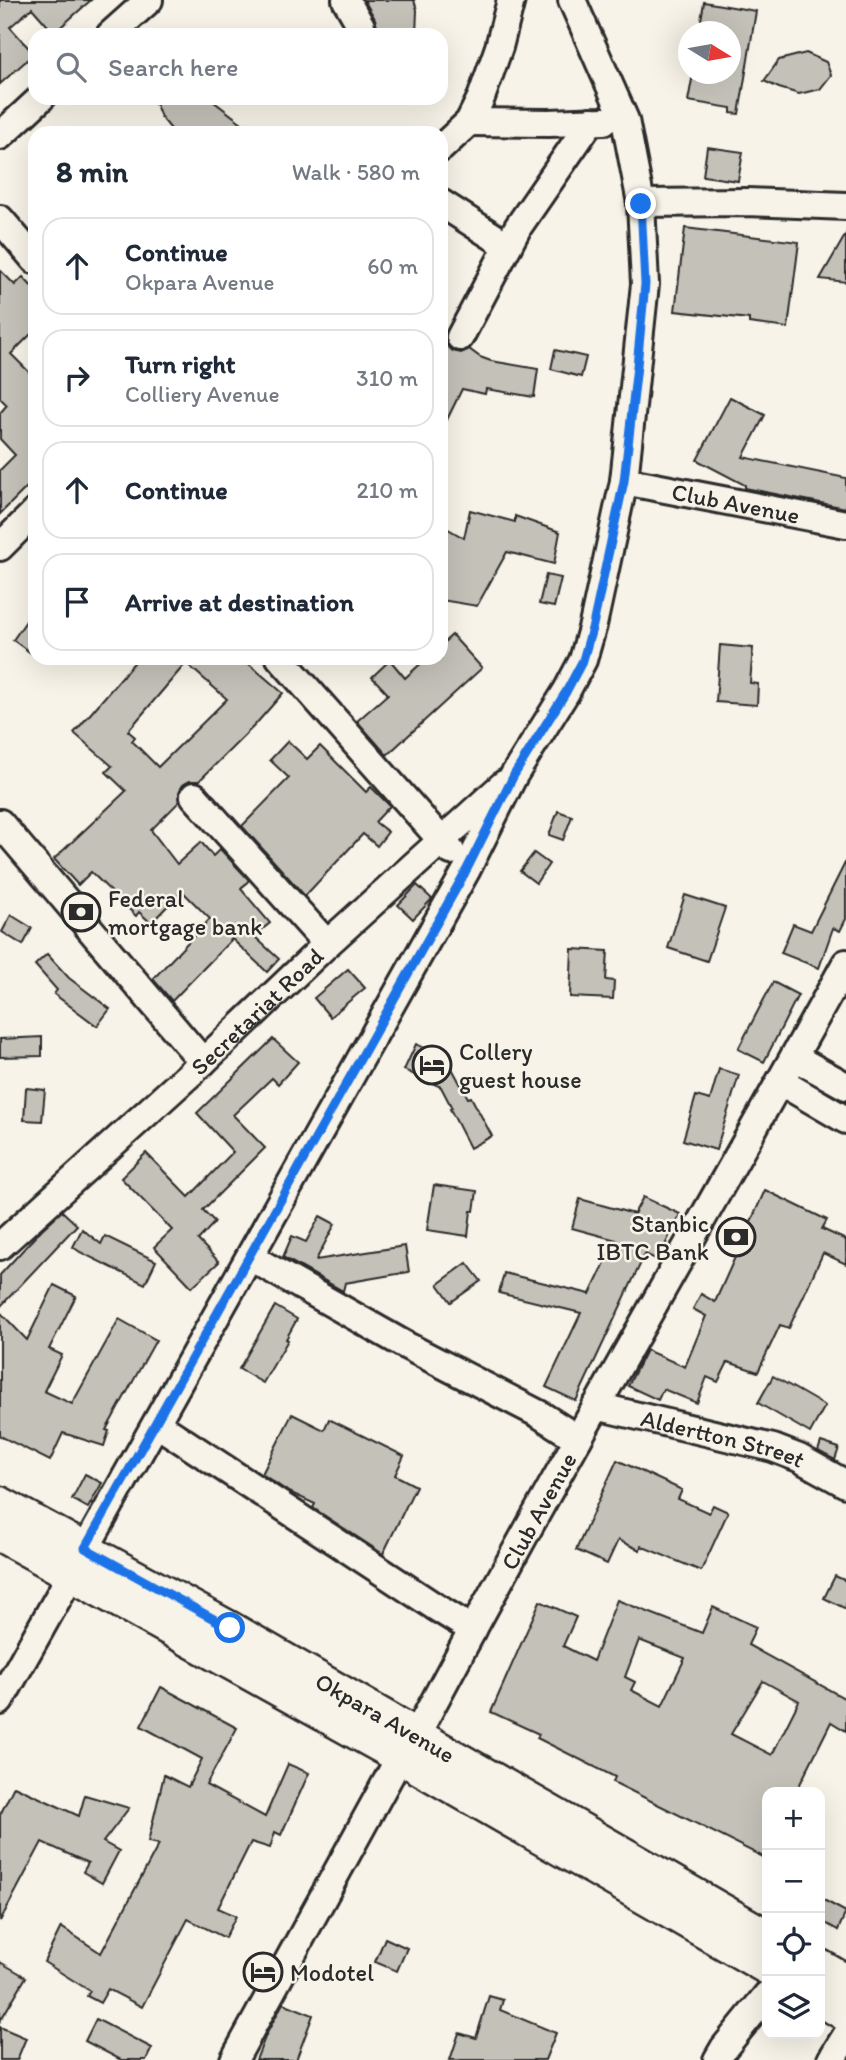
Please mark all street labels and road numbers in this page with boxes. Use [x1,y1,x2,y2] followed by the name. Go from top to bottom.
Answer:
[670,476,802,529] street label: Club Avenue
[184,941,329,1081] street label: Secretariat Road
[638,1403,811,1473] street label: Aldertton Street
[494,1447,582,1575] street label: Club Avenue
[311,1666,460,1769] street label: Okpara Avenue

